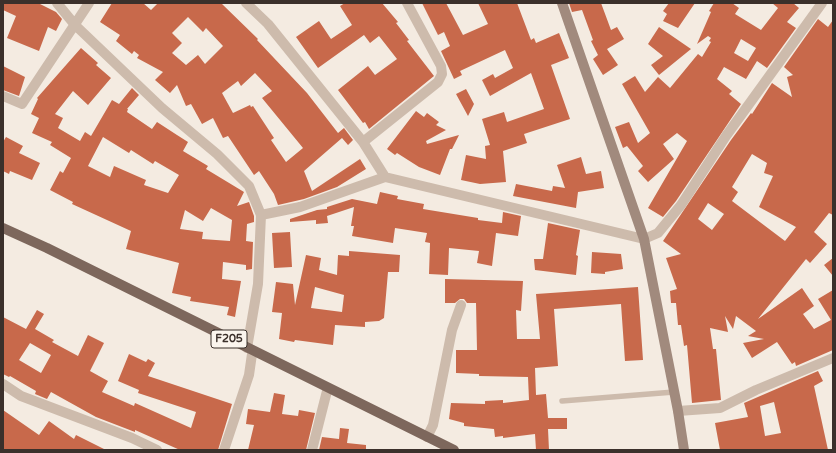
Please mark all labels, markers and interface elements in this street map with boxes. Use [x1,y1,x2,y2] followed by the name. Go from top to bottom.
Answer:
[211,330,247,348] road number: F205

